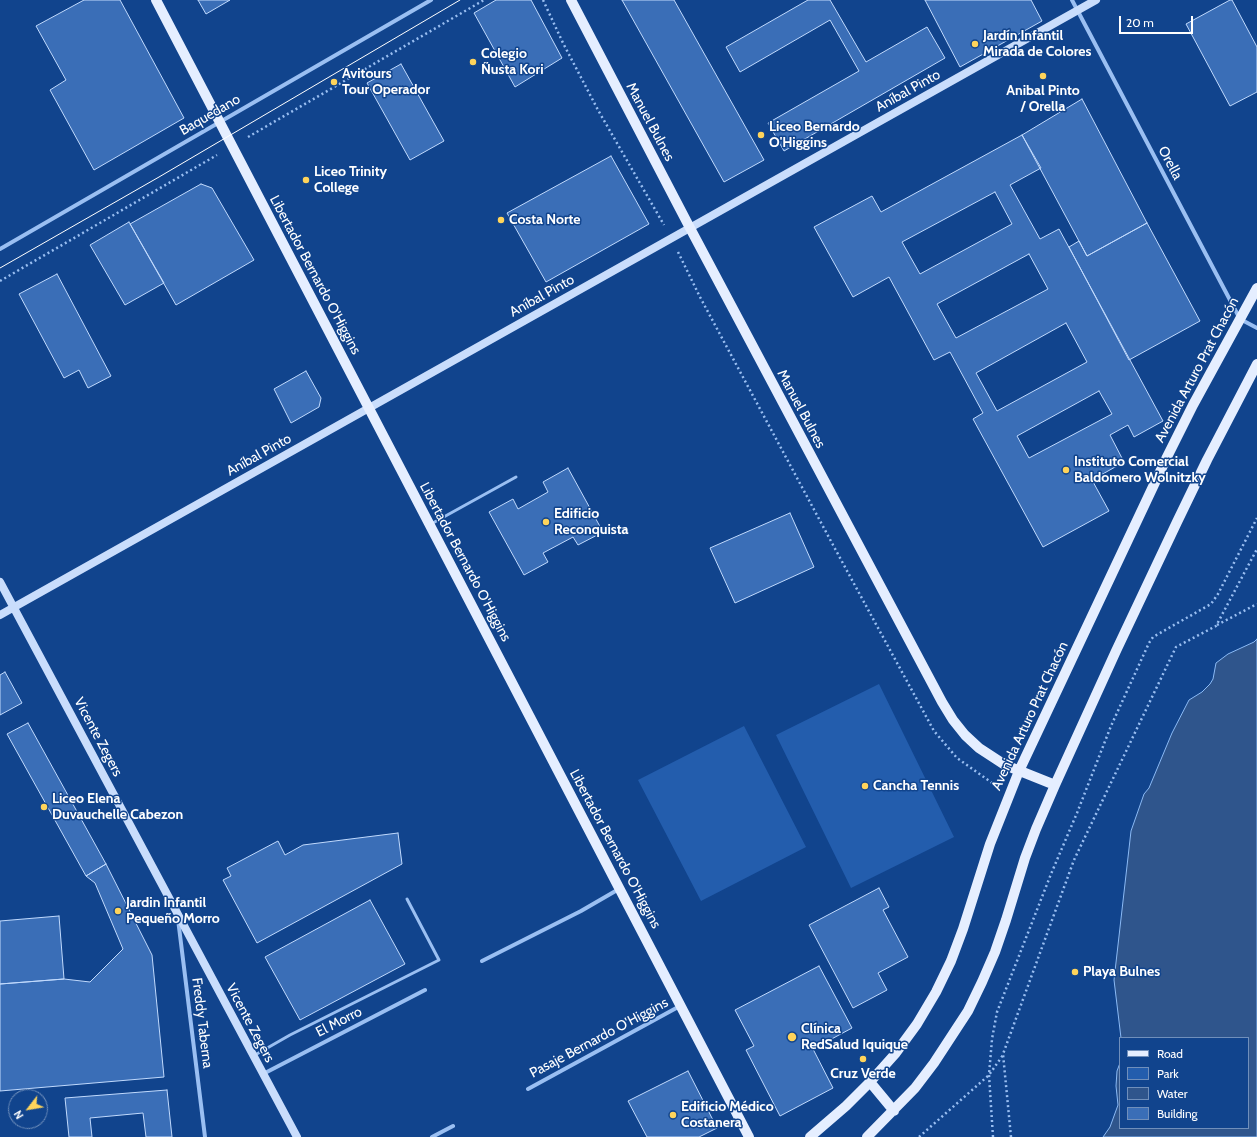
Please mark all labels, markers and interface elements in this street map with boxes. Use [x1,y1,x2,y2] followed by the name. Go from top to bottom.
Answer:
[1121,8,1195,34] scale bar
[1126,15,1154,30] text: 20 m
[983,28,1091,60] place label: Jardín Infantil Mirada de Colores
[970,39,980,49] marker: Jardín Infantil Mirada de Colores
[481,46,544,78] place label: Colegio Ñusta Kori
[468,57,478,67] marker: Colegio Ñusta Kori
[342,66,430,98] place label: Avitours Tour Operador
[873,66,943,116] street label: Aníbal Pinto
[1038,71,1048,81] marker: Anibal Pinto / Orella
[329,77,339,87] marker: Avitours Tour Operador
[622,80,678,164] street label: Manuel Bulnes
[1006,83,1080,116] place label: Anibal Pinto / Orella
[177,91,243,139] street label: Baquedano
[769,119,860,152] place label: Liceo Bernardo O'Higgins
[756,130,766,140] marker: Liceo Bernardo O'Higgins
[1154,143,1186,183] street label: Orella
[314,164,387,196] place label: Liceo Trinity College
[301,175,311,185] marker: Liceo Trinity College
[266,193,364,357] street label: Libertador Bernardo O'Higgins
[509,212,581,228] place label: Costa Norte
[496,215,506,225] marker: Costa Norte
[507,271,577,321] street label: Aníbal Pinto
[1152,295,1242,445] street label: Avenida Arturo Prat Chacón
[773,367,829,451] street label: Manuel Bulnes
[224,430,294,480] street label: Aníbal Pinto
[1074,454,1206,486] place label: Instituto Comercial Baldomero Wolnitzky
[1061,465,1071,475] marker: Instituto Comercial Baldomero Wolnitzky
[416,480,514,644] street label: Libertador Bernardo O'Higgins
[554,506,629,538] place label: Edificio Reconquista
[541,517,551,527] marker: Edificio Reconquista
[988,639,1072,793] street label: Avenida Arturo Prat Chacón
[70,695,126,779] street label: Vicente Zegers
[566,767,664,931] street label: Libertador Bernardo O'Higgins
[873,778,959,794] place label: Cancha Tennis
[860,781,870,791] marker: Cancha Tennis
[52,791,183,824] place label: Liceo Elena Duvauchelle Cabezon
[39,802,49,812] marker: Liceo Elena Duvauchelle Cabezon
[126,895,220,928] place label: Jardin Infantil Pequeño Morro
[113,906,123,916] marker: Jardin Infantil Pequeño Morro
[1083,964,1160,980] place label: Playa Bulnes
[1070,967,1080,977] marker: Playa Bulnes
[188,977,216,1069] street label: Freddy Taberna
[222,981,278,1065] street label: Vicente Zegers
[527,994,671,1082] street label: Pasaje Bernardo O'Higgins
[313,1003,365,1041] street label: El Morro
[801,1021,908,1054] place label: Clínica RedSalud Iquique
[786,1031,798,1043] marker: Clínica RedSalud Iquique
[1119,1037,1249,1129] legend
[1157,1046,1183,1061] text: Road
[858,1054,868,1064] marker: Cruz Verde
[830,1066,896,1082] place label: Cruz Verde
[1157,1066,1179,1081] text: Park
[1157,1086,1187,1101] text: Water
[8,1089,48,1129] north arrow
[681,1099,774,1132] place label: Edificio Médico Costanera
[1157,1106,1198,1121] text: Building
[11,1108,27,1122] text: N
[668,1110,678,1120] marker: Edificio Médico Costanera

